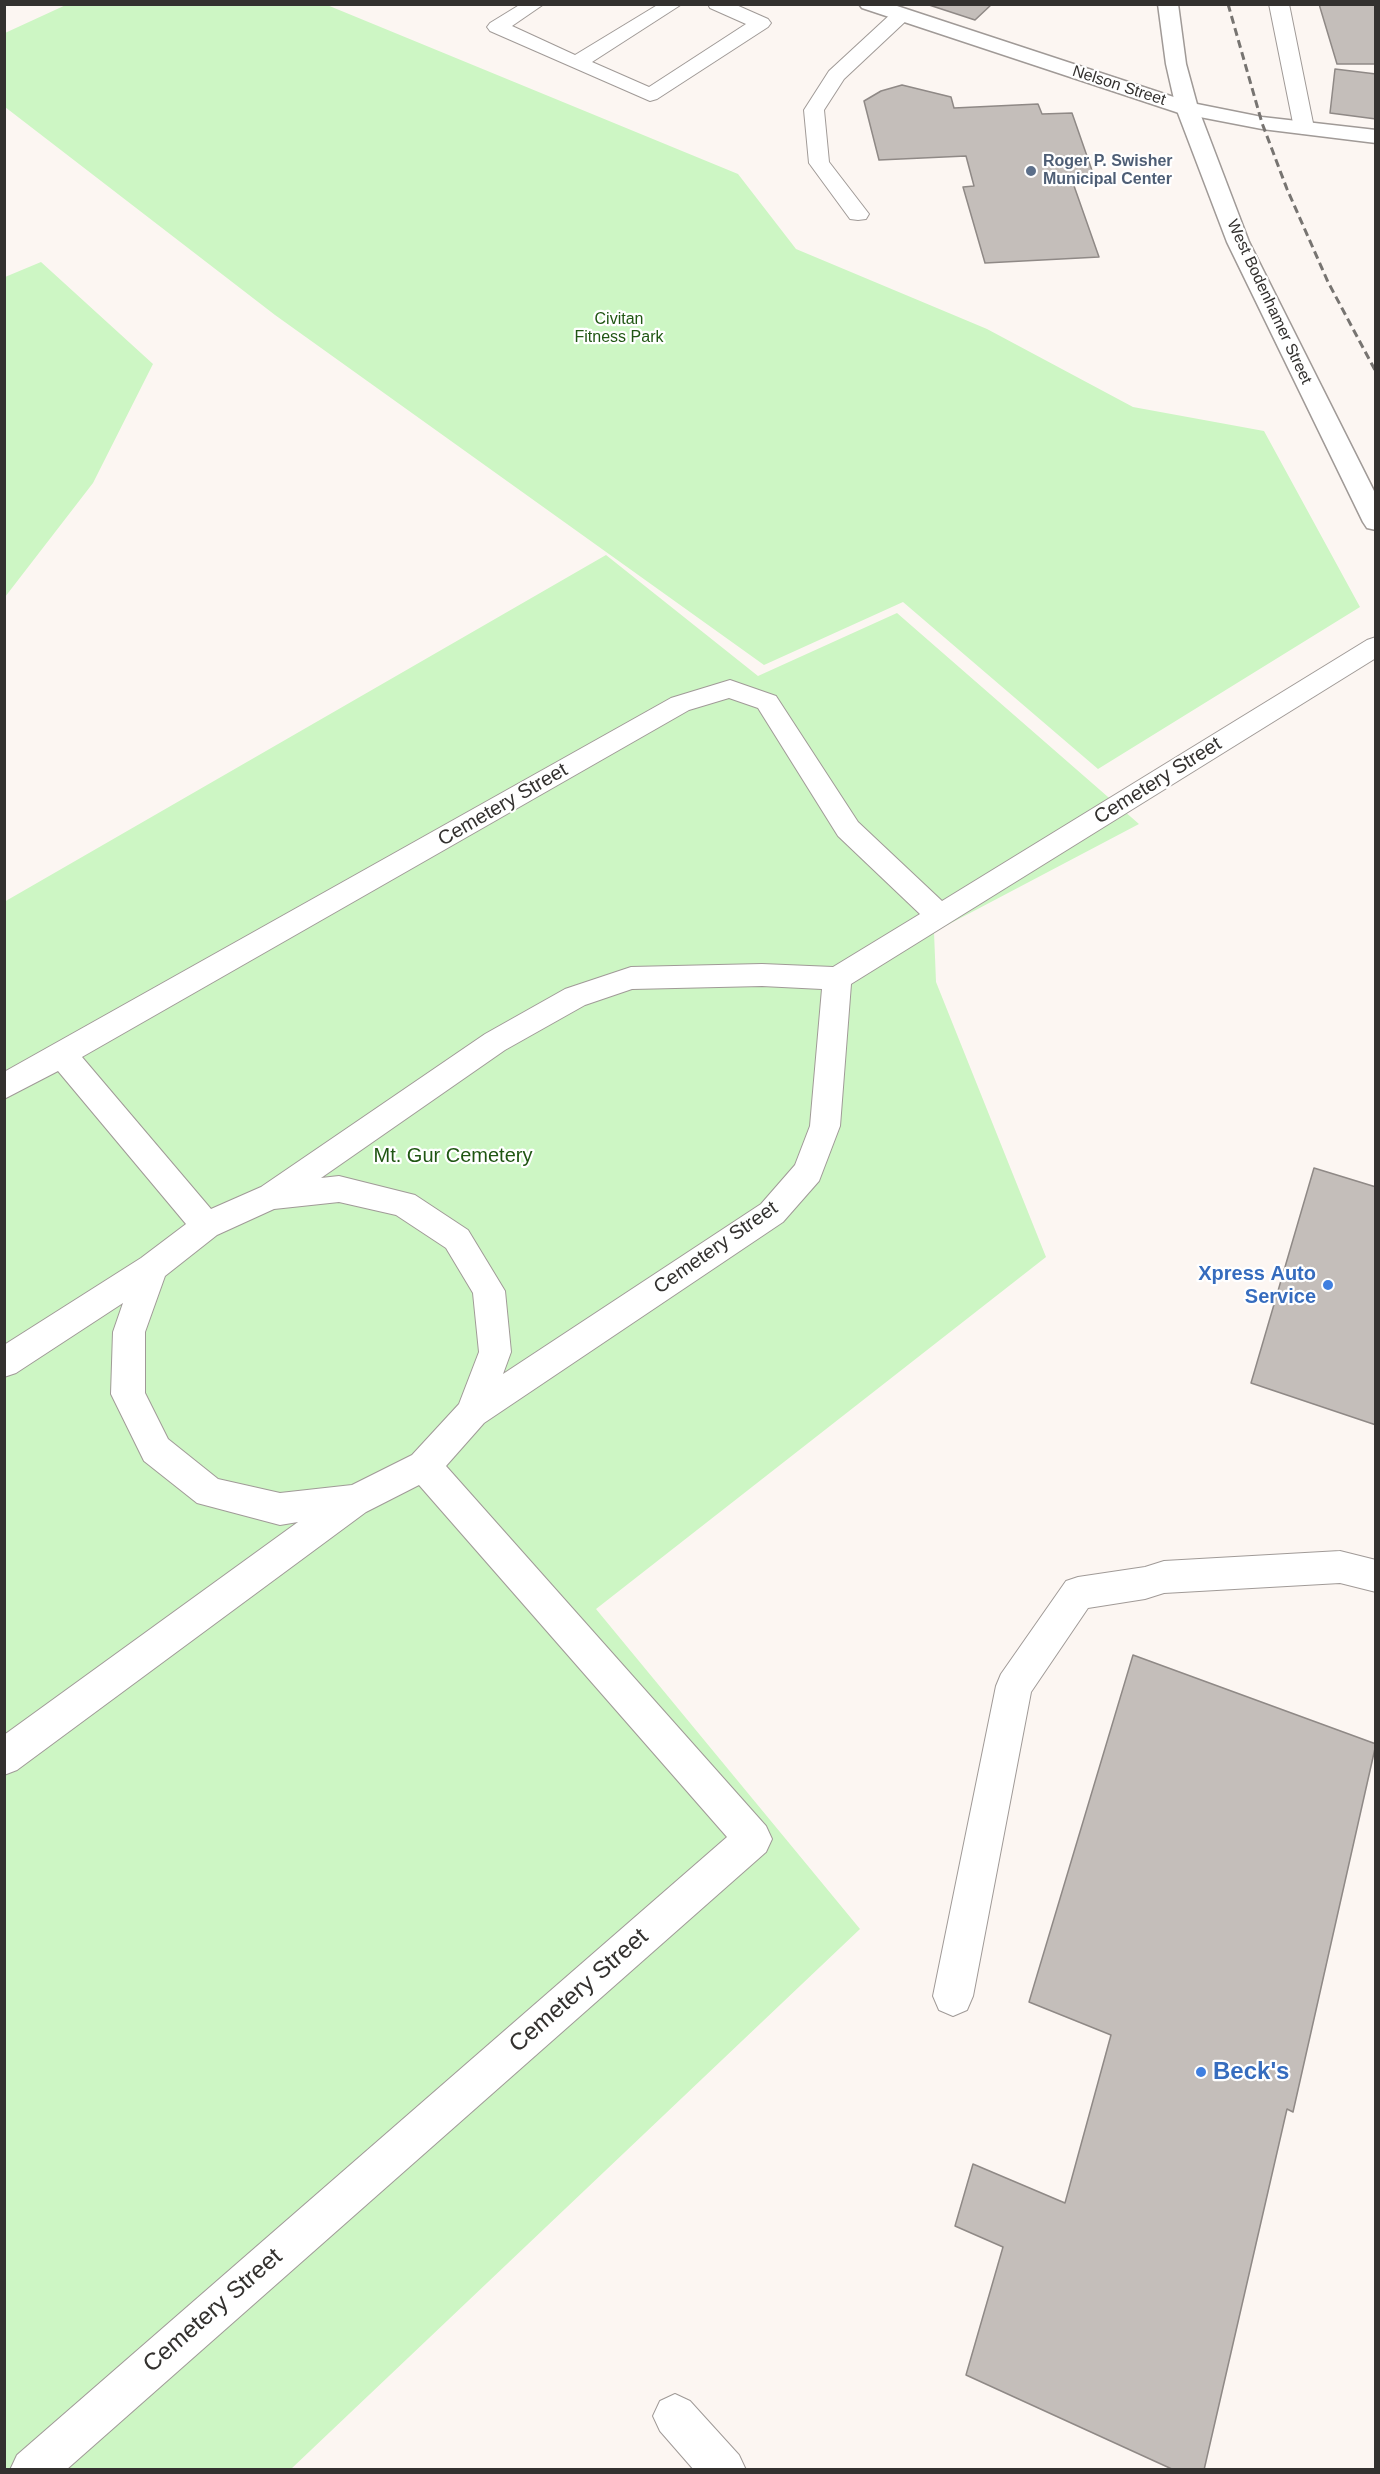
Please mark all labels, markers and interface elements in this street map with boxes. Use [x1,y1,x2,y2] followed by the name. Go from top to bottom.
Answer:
[1070,62,1168,110] street label: Nelson Street
[1043,152,1173,190] place label: Roger P. Swisher Municipal Center
[1024,164,1038,178] marker: Roger P. Swisher Municipal Center
[1222,217,1316,387] street label: West Bodenhamer Street
[575,310,663,348] park label: Civitan Fitness Park
[1090,732,1226,830] street label: Cemetery Street
[434,758,572,852] street label: Cemetery Street
[374,1144,532,1168] park label: Mt. Gur Cemetery
[649,1196,783,1300] street label: Cemetery Street
[1198,1262,1316,1309] place label: Xpress Auto Service
[1321,1278,1335,1292] marker: Xpress Auto Service
[504,1923,654,2059] street label: Cemetery Street
[1213,2058,1289,2086] place label: Beck's
[1194,2065,1208,2079] marker: Beck's
[138,2243,288,2379] street label: Cemetery Street

